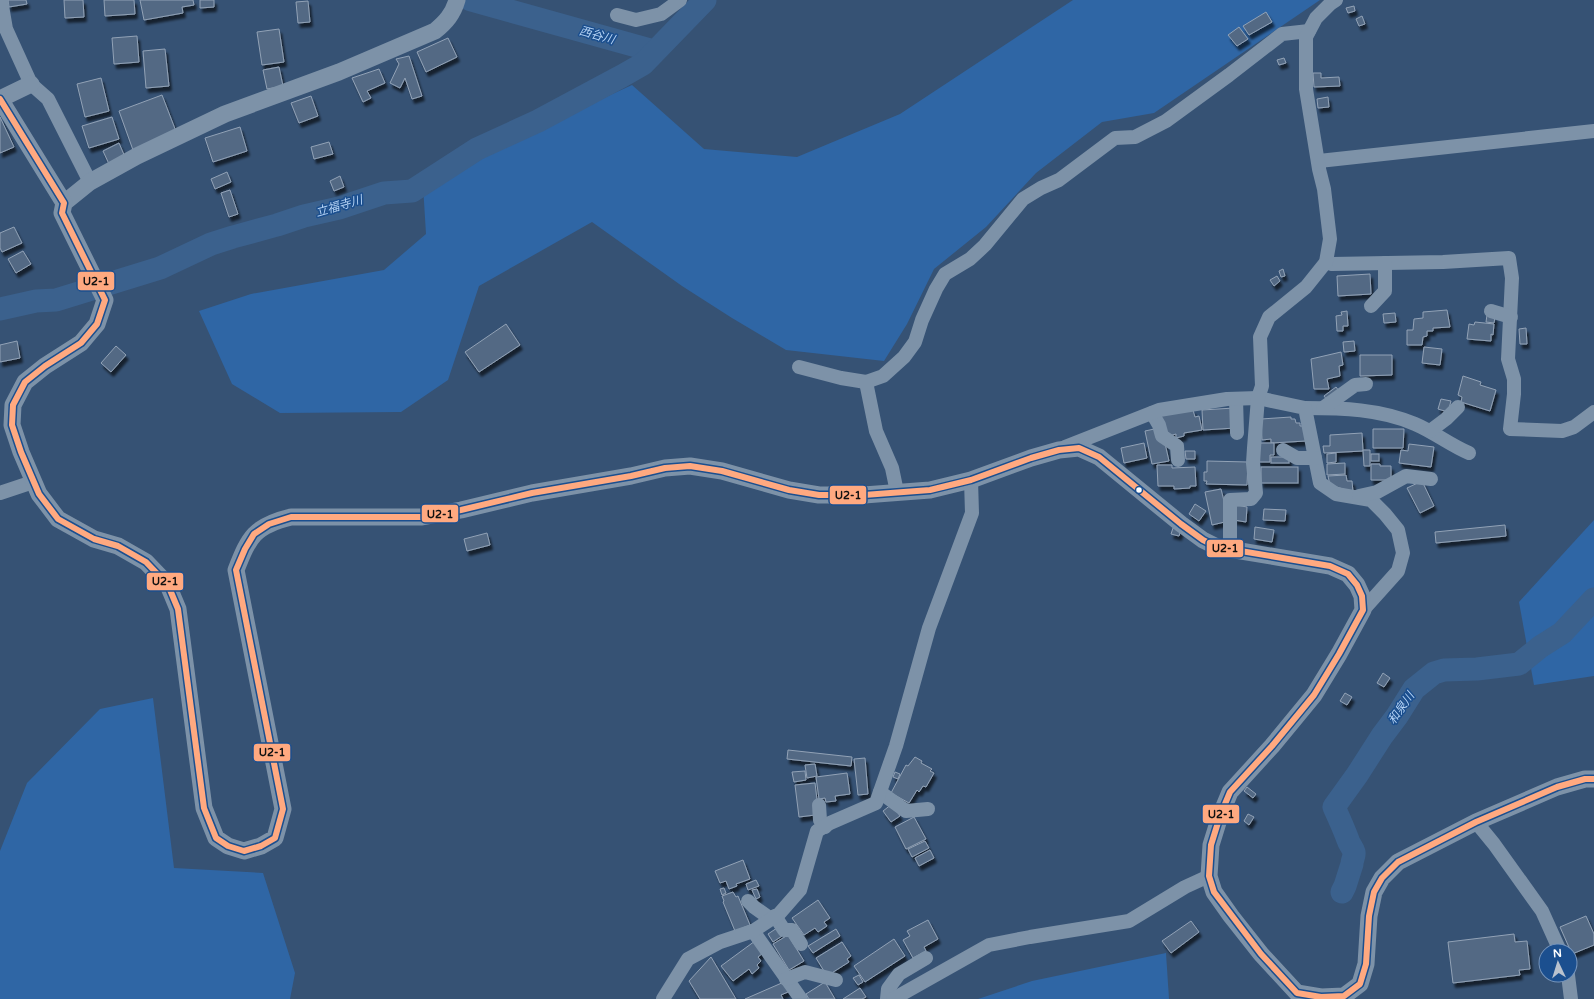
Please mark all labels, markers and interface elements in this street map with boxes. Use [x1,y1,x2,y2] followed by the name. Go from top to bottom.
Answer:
[578,23,618,47] water label: 西谷川
[314,192,366,219] water label: 立福寺川
[77,271,115,291] line badge: U2-1
[83,275,109,288] text: U2-1
[829,485,867,505] line badge: U2-1
[1134,485,1144,495] unlabelled marker
[835,489,861,502] text: U2-1
[421,504,459,523] line badge: U2-1
[427,508,453,521] text: U2-1
[1206,539,1244,558] line badge: U2-1
[1212,542,1238,555] text: U2-1
[146,572,184,591] line badge: U2-1
[152,575,178,588] text: U2-1
[1385,688,1418,727] water label: 和泉川
[253,743,291,762] line badge: U2-1
[259,746,285,759] text: U2-1
[1202,804,1240,824] line badge: U2-1
[1208,808,1234,821] text: U2-1
[1538,943,1578,983] north arrow
[1552,947,1562,960] text: N

